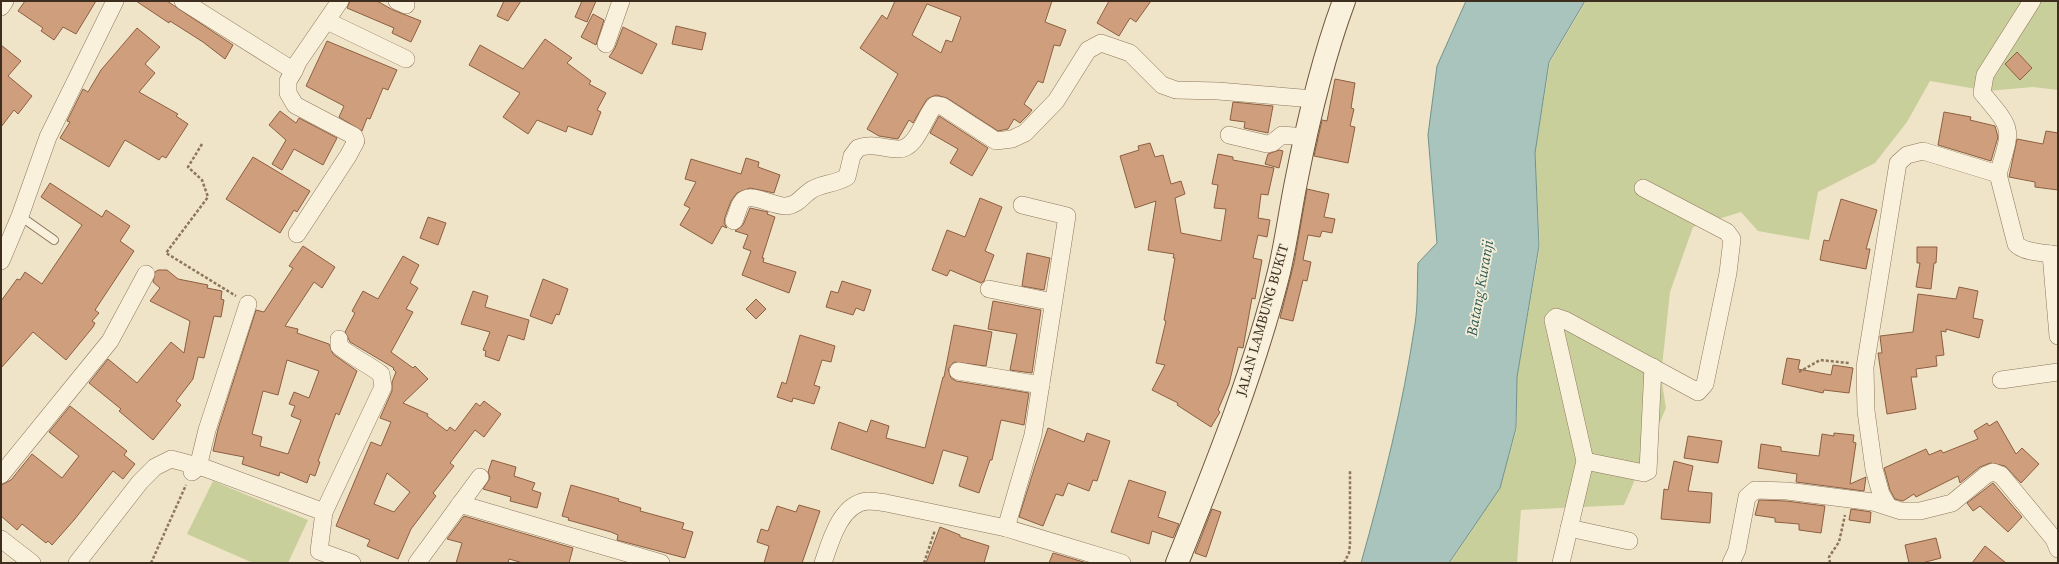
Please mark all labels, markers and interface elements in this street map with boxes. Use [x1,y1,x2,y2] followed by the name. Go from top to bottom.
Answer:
[1461,238,1498,339] water label: Batang Kuranji
[1230,241,1293,399] street label: JALAN LAMBUNG BUKIT

